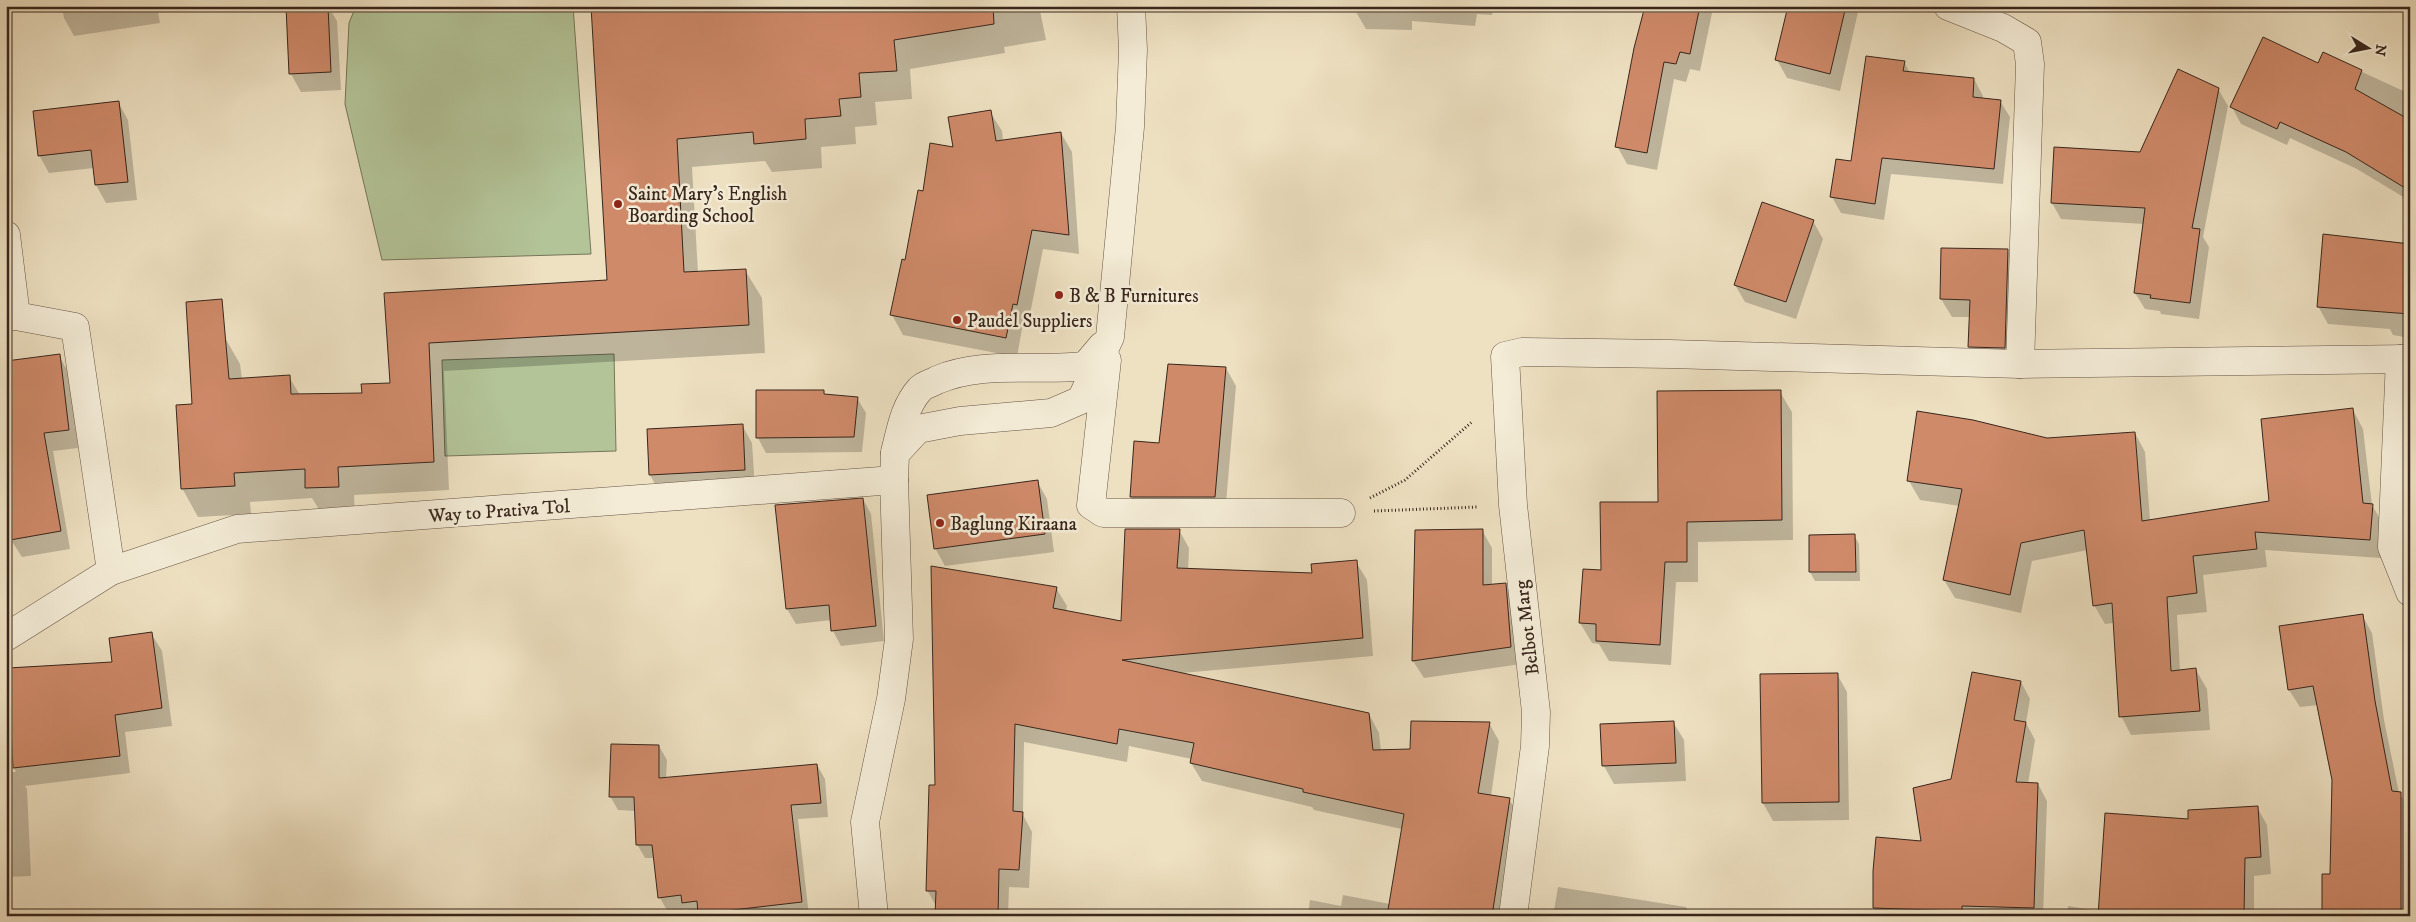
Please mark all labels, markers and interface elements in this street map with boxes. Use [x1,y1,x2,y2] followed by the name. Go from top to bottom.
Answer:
[2344,22,2394,72] north arrow
[2370,43,2390,58] text: N
[628,183,787,228] place label: Saint Mary's English Boarding School
[612,198,624,210] marker: Saint Mary's English Boarding School
[1069,285,1199,308] place label: B & B Furnitures
[1053,289,1065,301] marker: B & B Furnitures
[967,310,1092,333] place label: Paudel Suppliers
[951,314,963,326] marker: Paudel Suppliers
[427,495,571,528] street label: Way to Prativa Tol
[950,513,1077,536] place label: Baglung Kiraana
[934,517,946,529] marker: Baglung Kiraana
[1510,578,1545,677] street label: Belbot Marg

